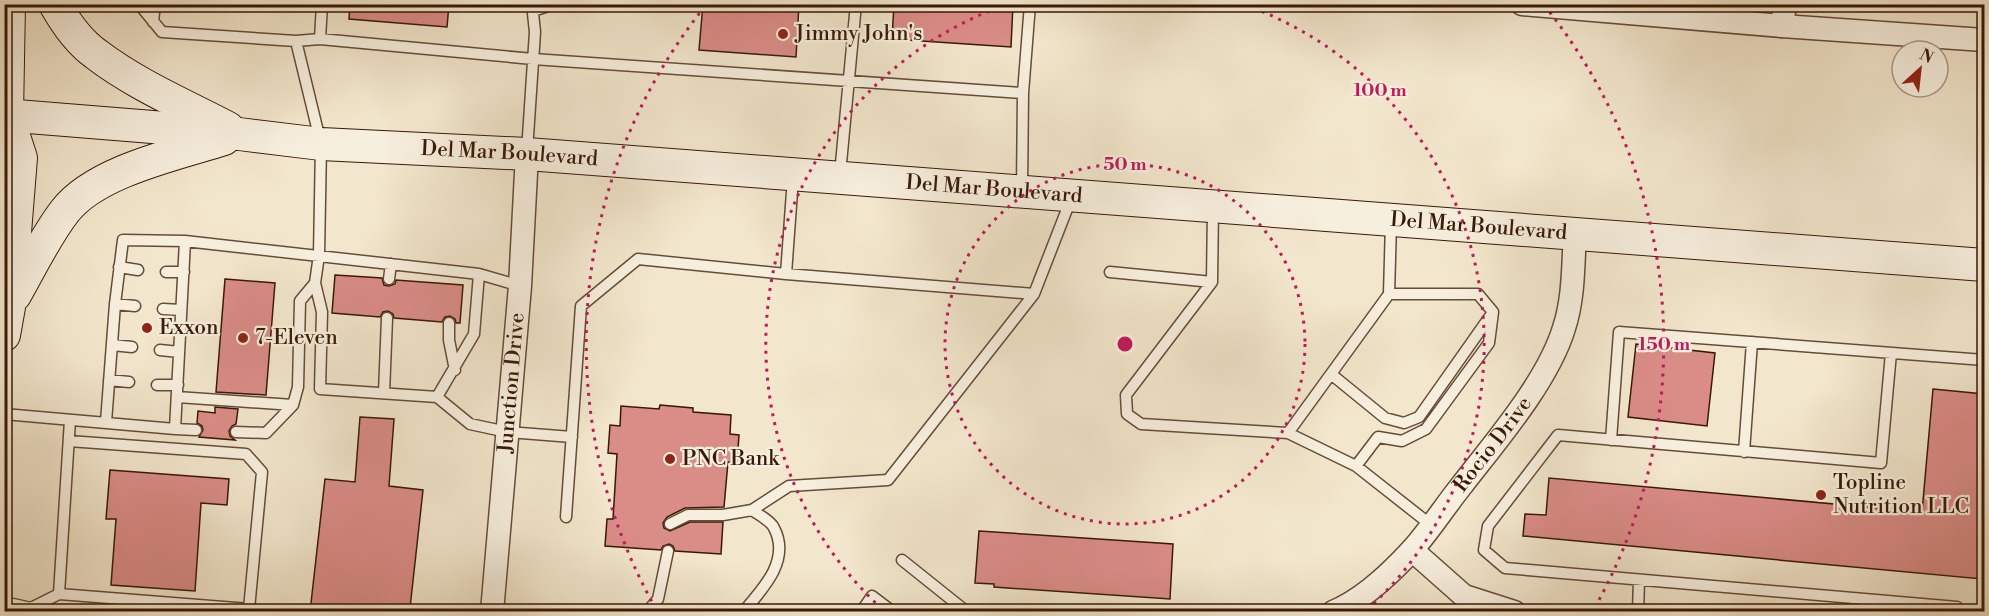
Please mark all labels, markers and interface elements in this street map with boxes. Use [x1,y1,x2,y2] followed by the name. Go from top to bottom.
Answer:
[794,21,922,47] place label: Jimmy John's
[776,27,790,41] marker: Jimmy John's
[1890,39,1950,99] north arrow
[1916,45,1937,68] text: N
[1353,79,1407,102] text: 100 m
[420,136,599,172] street label: Del Mar Boulevard
[1103,153,1147,176] text: 50 m
[905,170,1083,209] street label: Del Mar Boulevard
[1389,207,1568,246] street label: Del Mar Boulevard
[493,312,531,455] street label: Junction Drive
[159,315,219,341] place label: Exxon
[140,321,154,335] marker: Exxon
[255,325,338,351] place label: 7-Eleven
[236,331,250,345] marker: 7-Eleven
[1638,333,1691,356] text: 150 m
[1115,334,1135,354] centre of rings
[1448,392,1538,498] street label: Rocio Drive
[682,446,780,472] place label: PNC Bank
[663,452,677,466] marker: PNC Bank
[1833,470,1969,520] place label: Topline Nutrition LLC
[1814,488,1828,502] marker: Topline Nutrition LLC

